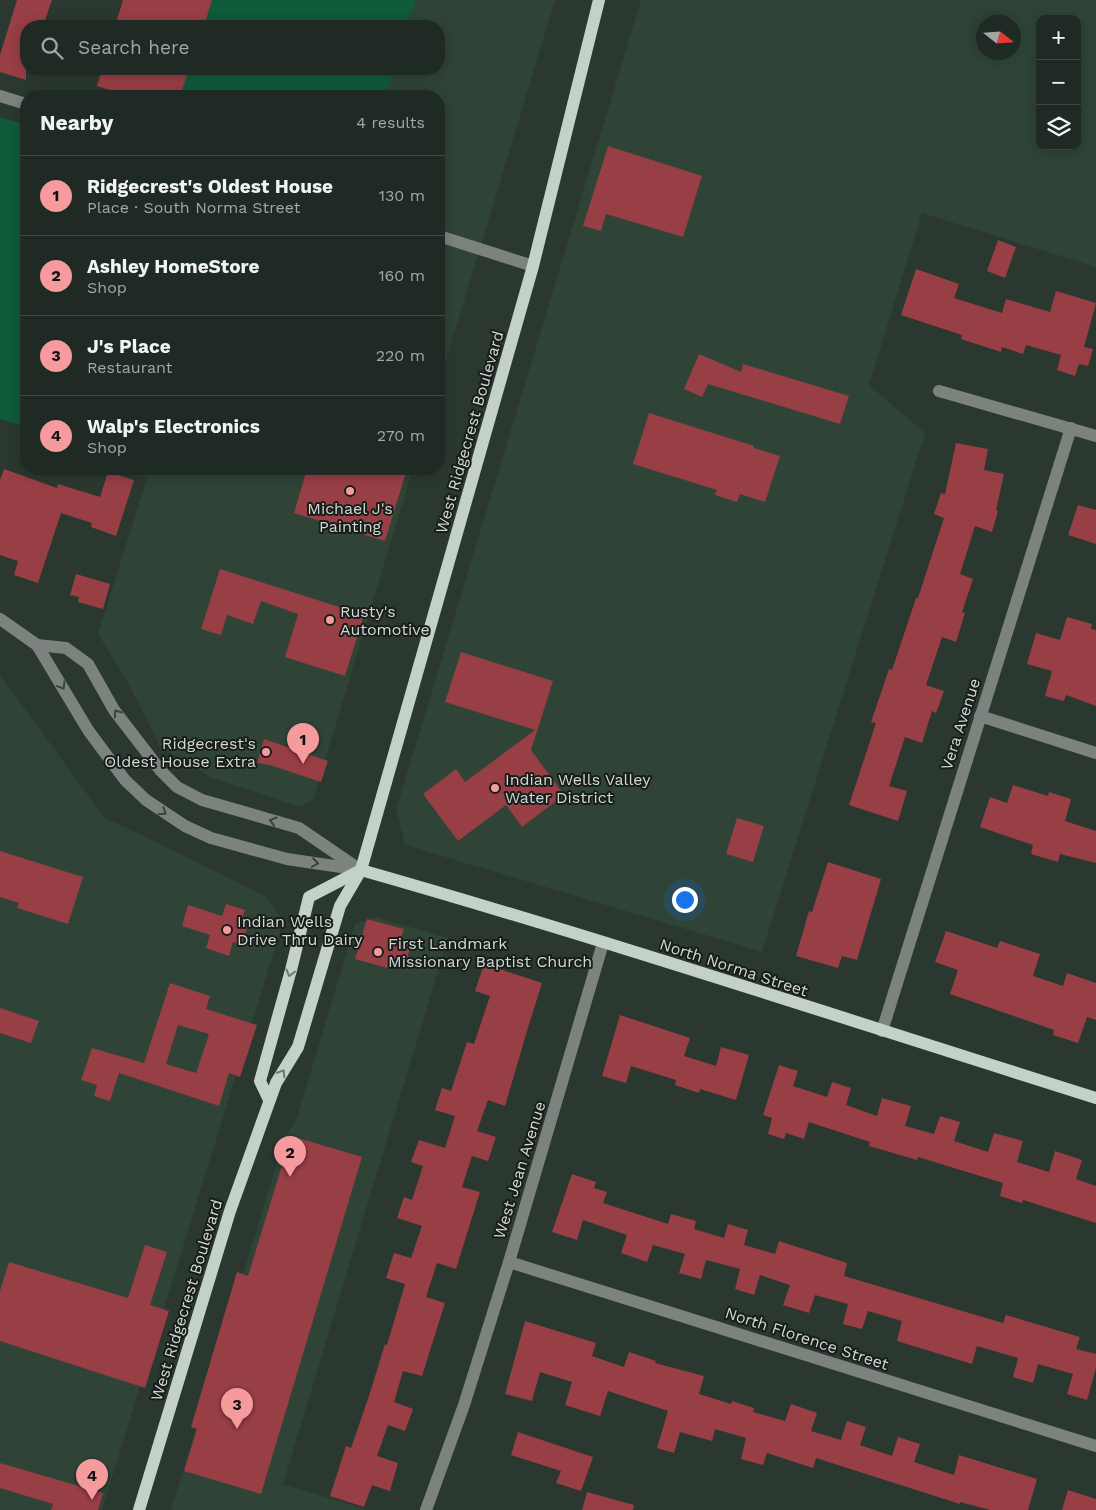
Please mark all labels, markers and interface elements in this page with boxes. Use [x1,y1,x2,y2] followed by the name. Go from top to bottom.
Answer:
[976,15,1021,60] north arrow
[1036,15,1081,150] map controls
[1036,15,1081,60] button: +
[20,20,445,75] search box
[38,34,66,62] icon: search
[78,36,189,59] text: Search here
[1036,60,1081,105] button: −
[1036,105,1081,150] button: layers
[40,110,113,135] text: Nearby
[356,113,425,132] text: 4 results
[87,175,333,198] text: Ridgecrest's Oldest House
[53,186,59,205] text: 1
[379,186,425,205] text: 130 m
[87,198,301,217] text: Place · South Norma Street
[87,255,260,278] text: Ashley HomeStore
[51,266,61,285] text: 2
[378,266,425,285] text: 160 m
[87,278,127,297] text: Shop
[431,329,508,536] street label: West Ridgecrest Boulevard
[87,335,171,358] text: J's Place
[51,346,61,365] text: 3
[376,346,425,365] text: 220 m
[87,358,173,377] text: Restaurant
[87,415,260,438] text: Walp's Electronics
[51,426,61,445] text: 4
[377,426,425,445] text: 270 m
[87,438,127,457] text: Shop
[344,485,356,497] marker: Michael J's Painting
[307,499,393,536] place label: Michael J's Painting
[340,602,430,639] place label: Rusty's Automotive
[324,614,336,626] marker: Rusty's Automotive
[937,676,984,772] street label: Vera Avenue
[56,681,65,690] one-way arrow
[114,709,123,719] one-way arrow
[287,723,319,764] pin: 1
[104,734,256,771] place label: Ridgecrest's Oldest House Extra
[260,746,272,758] marker: Ridgecrest's Oldest House Extra
[505,770,651,807] place label: Indian Wells Valley Water District
[489,782,501,794] marker: Indian Wells Valley Water District
[158,805,167,815] one-way arrow
[270,816,278,826] one-way arrow
[311,857,319,868] one-way arrow
[672,887,698,913] your location
[237,912,363,949] place label: Indian Wells Drive Thru Dairy
[221,924,233,936] marker: Indian Wells Drive Thru Dairy
[388,934,592,971] place label: First Landmark Missionary Baptist Church
[657,935,811,1000] street label: North Norma Street
[372,946,384,958] marker: First Landmark Missionary Baptist Church
[285,968,296,977] one-way arrow
[276,1069,285,1078] one-way arrow
[490,1099,549,1241] street label: West Jean Avenue
[274,1136,306,1177] pin: 2
[147,1197,226,1403] street label: West Ridgecrest Boulevard
[723,1303,891,1374] street label: North Florence Street
[221,1388,253,1429] pin: 3
[76,1459,108,1500] pin: 4

